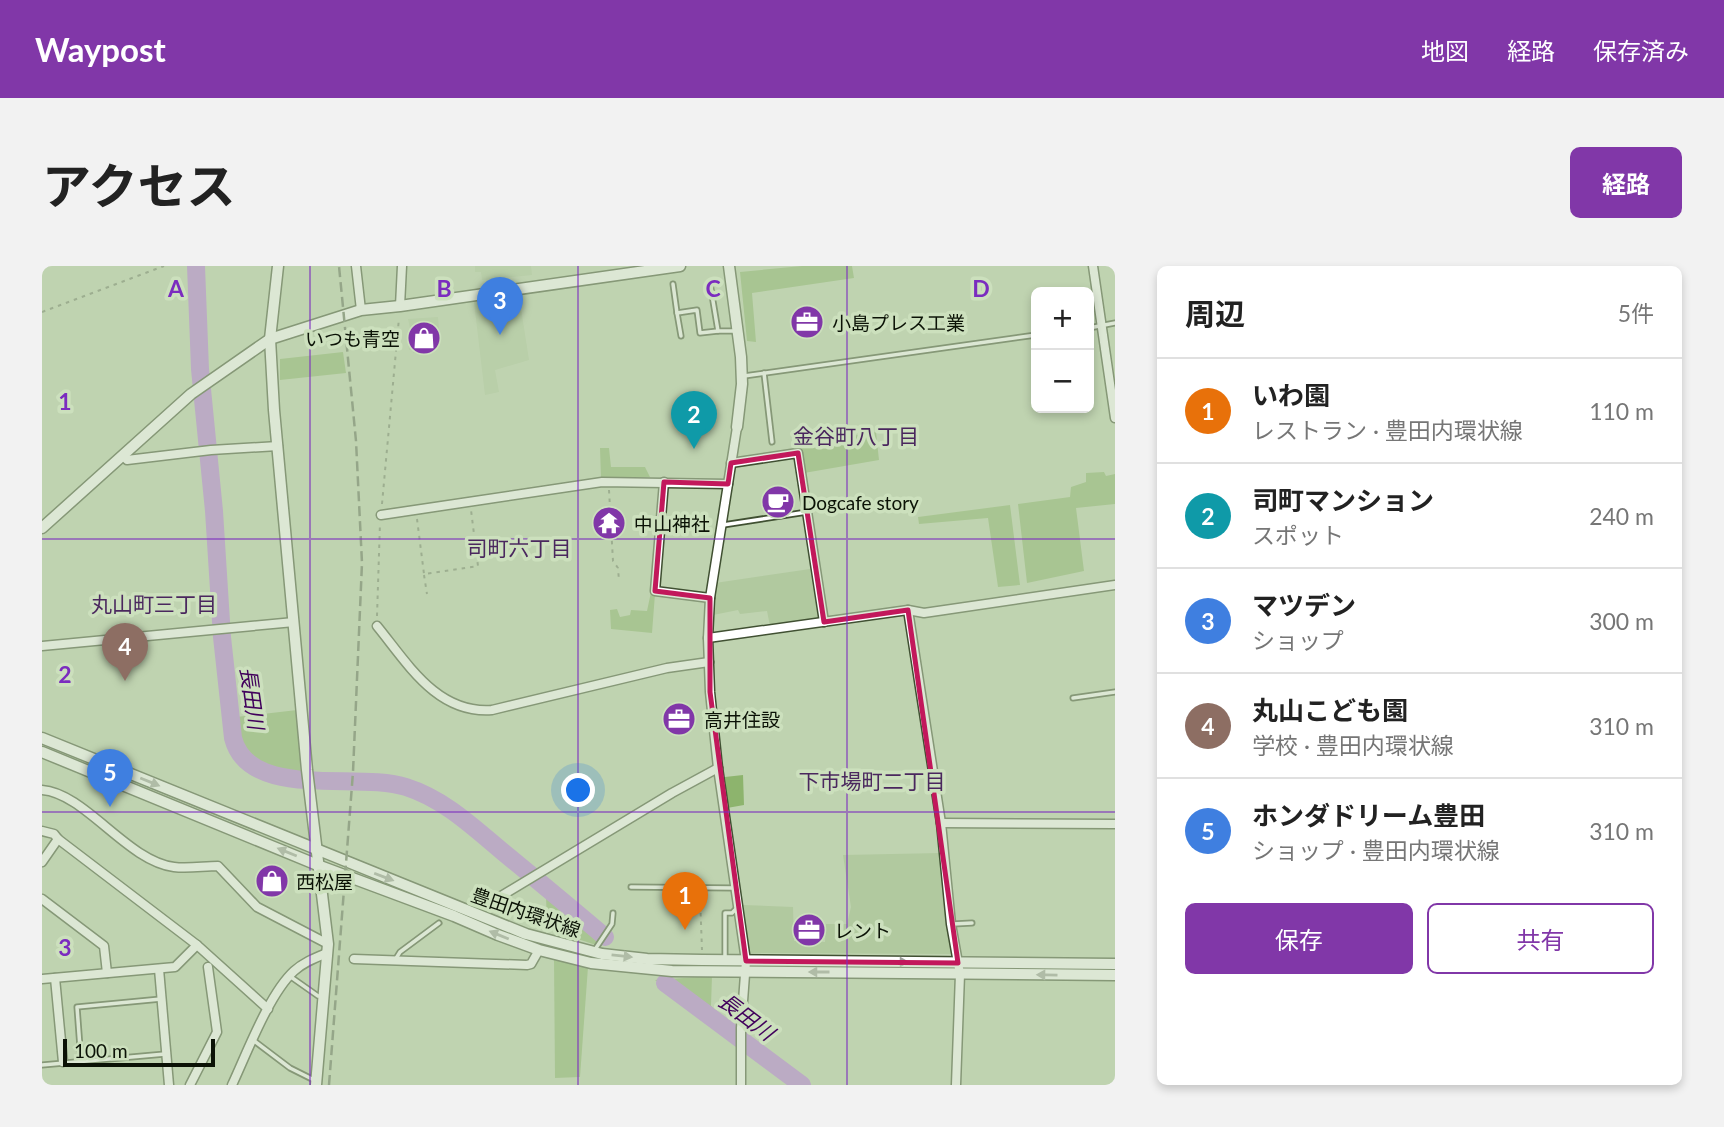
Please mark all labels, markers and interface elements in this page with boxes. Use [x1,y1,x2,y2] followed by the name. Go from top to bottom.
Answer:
[35,29,166,69] text: Waypost
[1421,36,1469,65] text: 地図
[1507,36,1555,65] text: 経路
[1593,36,1689,65] text: 保存済み
[1570,147,1682,218] button: 経路
[42,156,236,214] text: アクセス
[167,274,185,302] text: A
[436,274,452,302] text: B
[705,274,721,302] text: C
[972,274,990,302] text: D
[477,277,523,335] pin: 3
[1031,287,1094,413] map controls
[1031,287,1094,350] button: +
[1185,295,1245,331] text: 周辺
[1618,299,1654,327] text: 5件
[788,303,826,341] office icon: 小島プレス工業
[832,311,965,334] place label: 小島プレス工業
[405,319,443,357] shop icon: いつも青空
[305,327,400,350] place label: いつも青空
[1031,350,1094,413] button: −
[1252,379,1330,411] text: いわ園
[58,387,72,415] text: 1
[671,391,717,449] pin: 2
[1201,397,1215,425] text: 1
[1589,397,1654,425] text: 110 m
[1252,416,1523,444] text: レストラン · 豊田内環状線
[793,423,919,448] district label: 金谷町八丁目
[759,483,797,521] cafe icon: Dogcafe story
[1252,484,1434,516] text: 司町マンション
[802,491,919,514] place label: Dogcafe story
[1201,502,1215,530] text: 2
[1589,502,1654,530] text: 240 m
[590,504,628,542] temple icon: 中山神社
[634,512,710,535] place label: 中山神社
[1252,521,1344,549] text: スポット
[467,535,572,560] district label: 司町六丁目
[1252,589,1356,621] text: マツデン
[91,591,217,616] district label: 丸山町三丁目
[1201,607,1215,635] text: 3
[1589,607,1654,635] text: 300 m
[102,623,148,681] pin: 4
[1252,626,1344,654] text: ショップ
[58,660,72,688] text: 2
[236,665,270,733] water label: 長田川
[1252,694,1408,726] text: 丸山こども園
[660,700,698,738] office icon: 高井住設
[704,708,780,731] place label: 高井住設
[1201,712,1215,740] text: 4
[1589,712,1654,740] text: 310 m
[1252,731,1454,759] text: 学校 · 豊田内環状線
[87,749,133,807] pin: 5
[799,768,946,793] district label: 下市場町二丁目
[561,773,595,807] your location
[140,777,161,788] one-way arrow
[1252,799,1485,831] text: ホンダドリーム豊田
[1201,817,1215,845] text: 5
[1589,817,1654,845] text: 310 m
[1252,836,1500,864] text: ショップ · 豊田内環状線
[276,847,297,858] one-way arrow
[253,862,291,900] shop icon: 西松屋
[296,870,353,893] place label: 西松屋
[374,871,395,882] one-way arrow
[662,872,708,930] pin: 1
[468,883,584,941] street label: 豊田内環状線
[1185,903,1413,974] button: 保存
[1427,903,1654,974] button: 共有
[790,911,828,949] office icon: レント
[834,919,891,942] place label: レント
[488,930,509,941] one-way arrow
[58,933,72,961] text: 3
[611,951,633,962] one-way arrow
[888,956,910,968] one-way arrow
[808,966,830,978] one-way arrow
[1036,969,1058,980] one-way arrow
[714,987,781,1046] water label: 長田川
[63,1036,215,1068] scale bar
[74,1039,128,1062] text: 100 m

